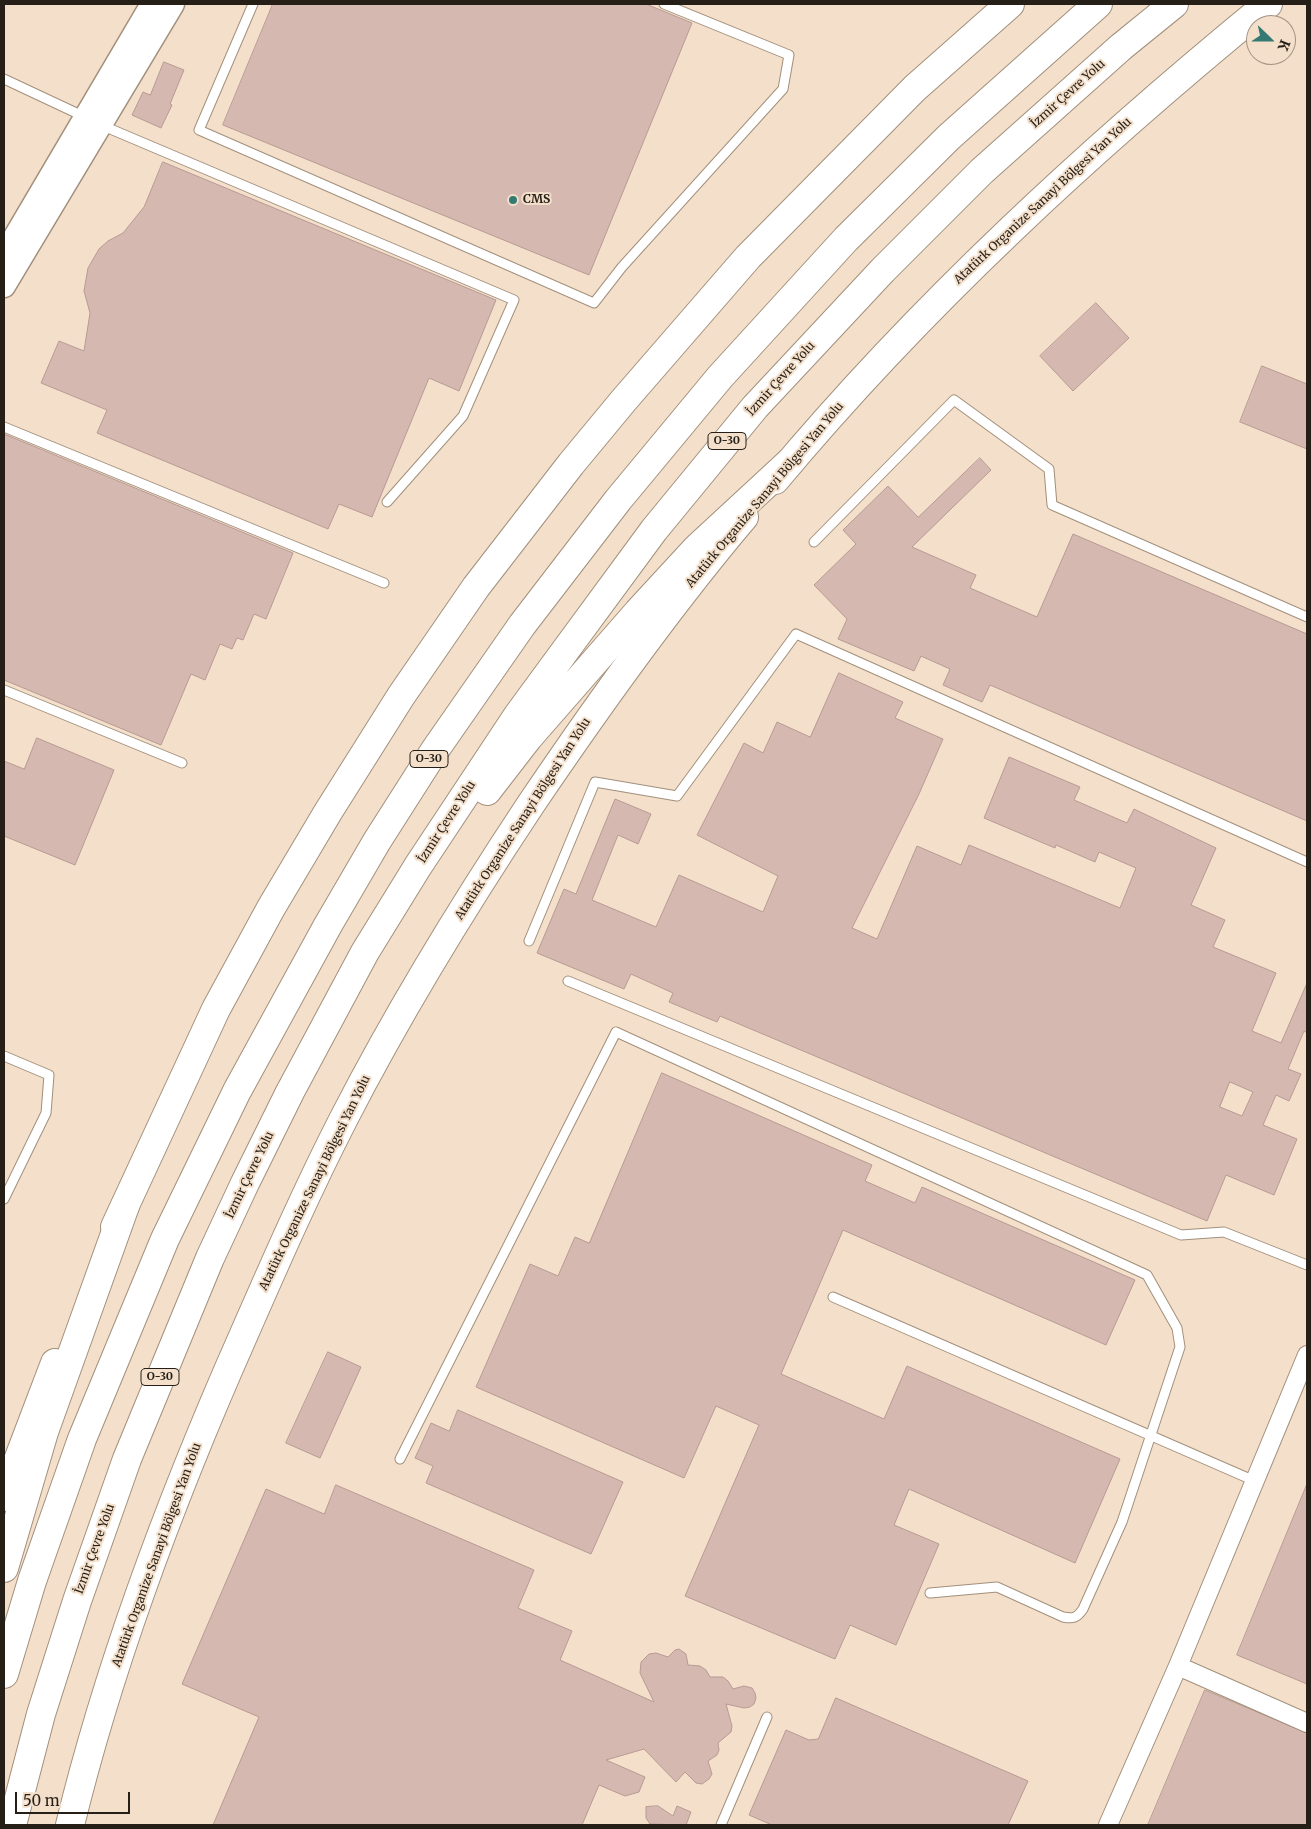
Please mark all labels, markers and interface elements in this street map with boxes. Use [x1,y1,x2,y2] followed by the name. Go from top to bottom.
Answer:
[1246,15,1296,65] north arrow
[1274,37,1294,53] text: K
[1028,57,1108,131] street label: İzmir Çevre Yolu
[951,115,1135,287] street label: Atatürk Organize Sanayi Bölgesi Yan Yolu
[523,193,550,207] place label: CMS
[507,194,519,206] marker: CMS
[744,339,818,419] street label: İzmir Çevre Yolu
[683,399,847,591] street label: Atatürk Organize Sanayi Bölgesi Yan Yolu
[708,432,746,450] road number: O-30
[452,716,594,922] street label: Atatürk Organize Sanayi Bölgesi Yan Yolu
[410,751,448,768] road number: O-30
[415,778,479,866] street label: İzmir Çevre Yolu
[256,1073,374,1293] street label: Atatürk Organize Sanayi Bölgesi Yan Yolu
[223,1129,277,1221] street label: İzmir Çevre Yolu
[141,1368,179,1385] road number: O-30
[110,1441,204,1669] street label: Atatürk Organize Sanayi Bölgesi Yan Yolu
[72,1502,118,1596] street label: İzmir Çevre Yolu
[18,1782,132,1814] scale bar
[23,1791,60,1810] text: 50 m

